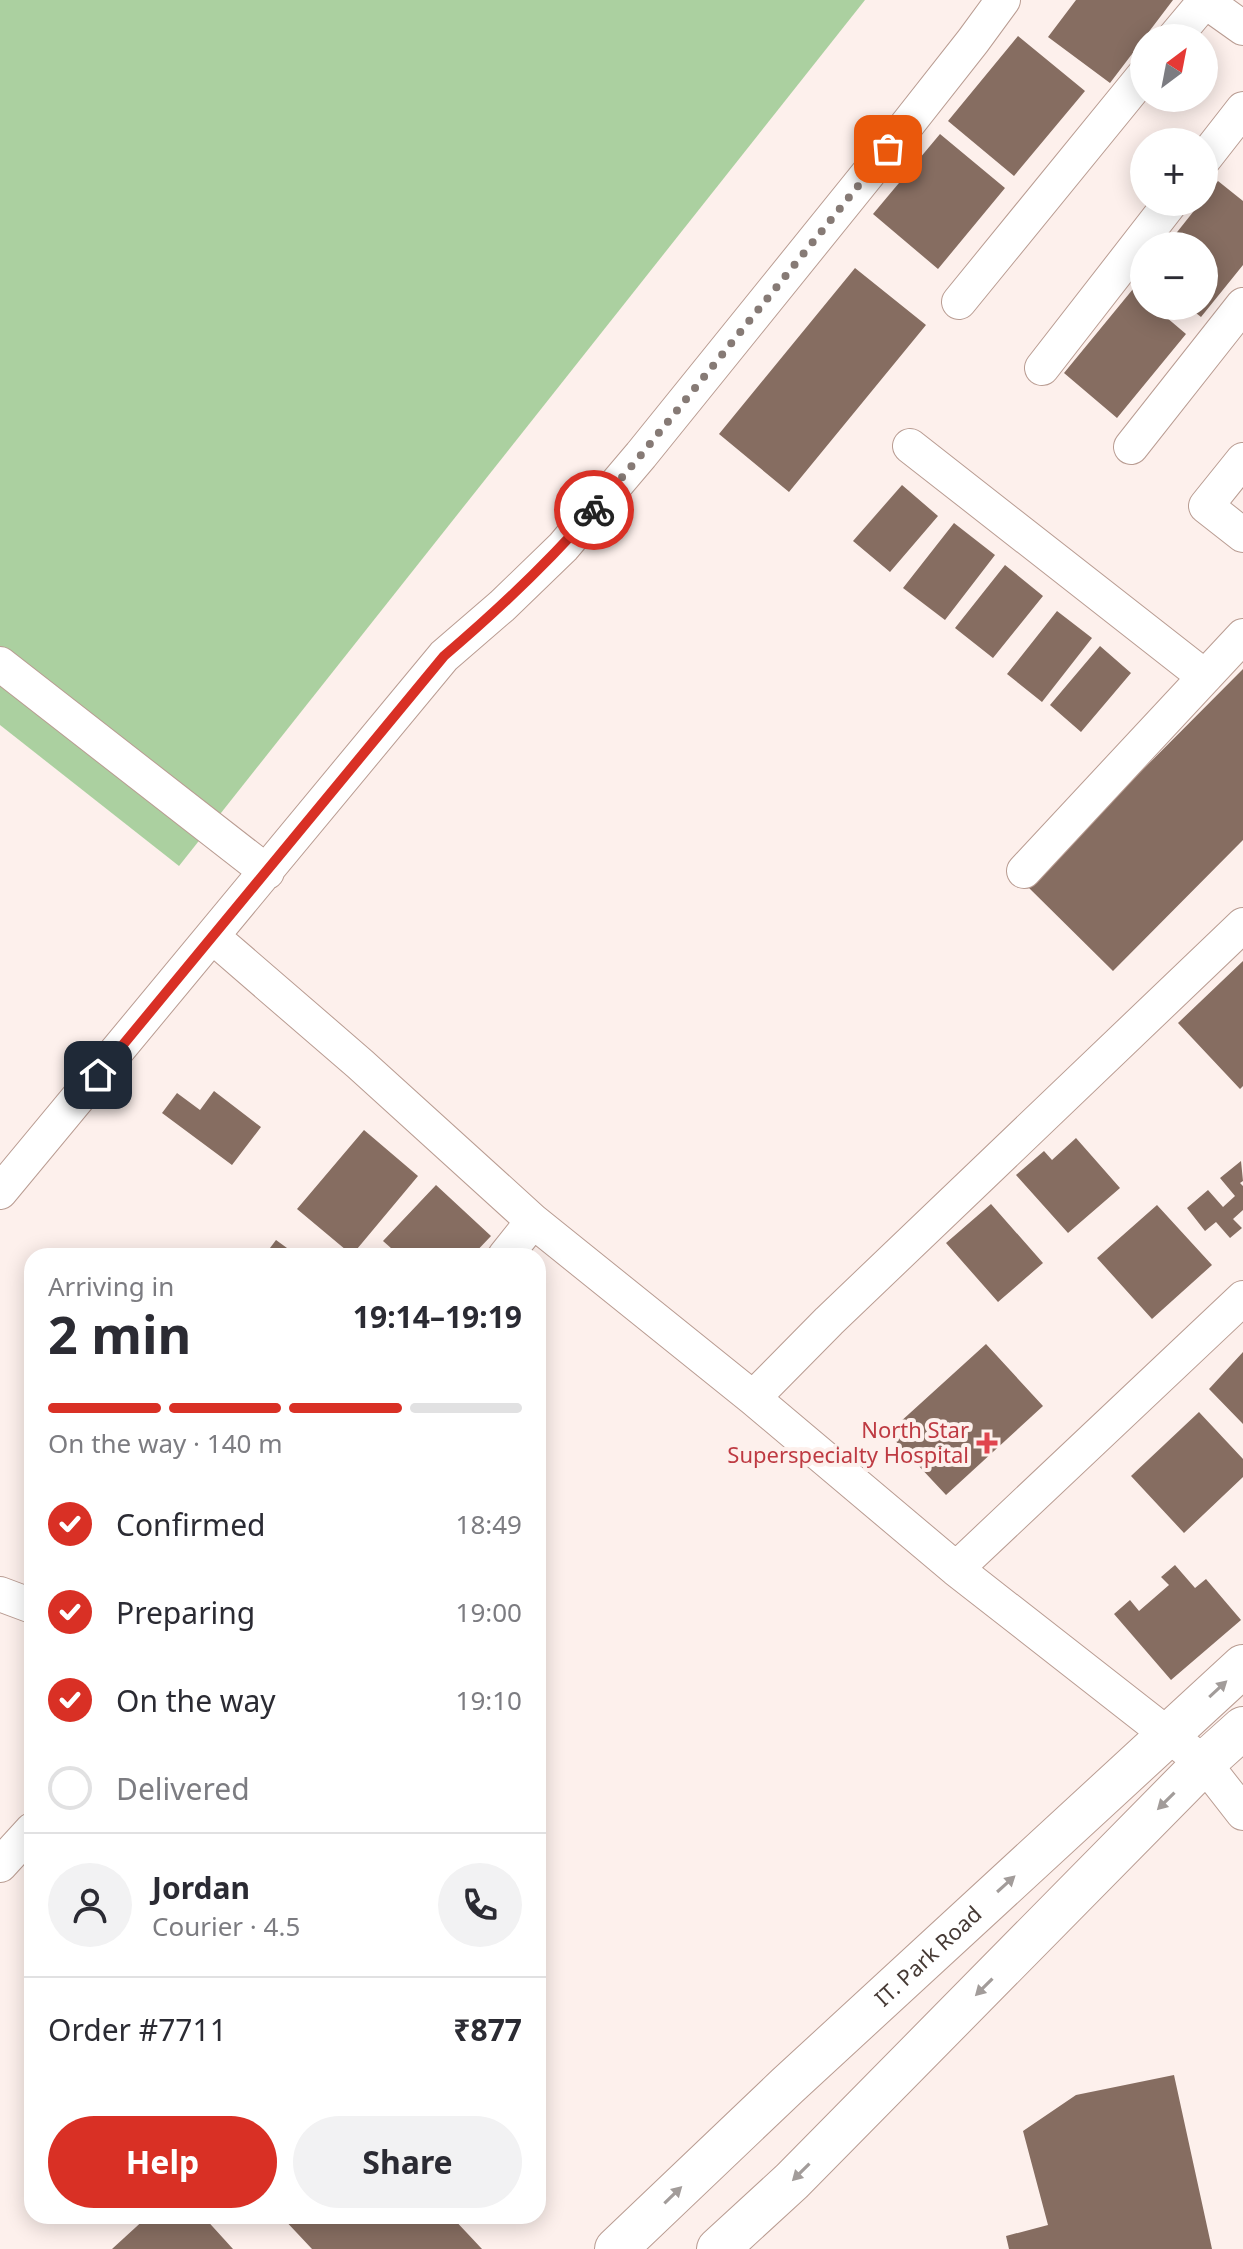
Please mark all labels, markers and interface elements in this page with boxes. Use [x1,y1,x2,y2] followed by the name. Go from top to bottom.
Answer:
[1130,24,1218,112] north arrow
[1130,24,1218,320] map controls
[854,115,922,183] pin
[866,127,910,171] icon: bag
[1130,128,1218,216] button: +
[1130,232,1218,320] button: −
[554,470,634,550] courier
[572,488,616,532] icon: bike
[64,1041,132,1109] pin
[76,1053,120,1097] icon: home
[48,1268,174,1304] text: Arriving in
[353,1296,522,1337] text: 19:14–19:19
[48,1298,191,1369] text: 2 min
[727,1414,969,1469] place label: North Star Superspecialty Hospital
[48,1425,282,1461] text: On the way · 140 m
[976,1432,998,1454] marker: North Star Superspecialty Hospital
[48,1502,92,1546] icon: check
[116,1504,266,1545] text: Confirmed
[456,1506,522,1542] text: 18:49
[48,1590,92,1634] icon: check
[116,1592,255,1633] text: Preparing
[456,1594,522,1630] text: 19:00
[48,1678,92,1722] icon: check
[116,1680,276,1721] text: On the way
[1208,1681,1227,1699] one-way arrow
[456,1682,522,1718] text: 19:10
[116,1768,250,1809] text: Delivered
[1157,1791,1176,1810] one-way arrow
[48,1863,132,1947] button: person
[438,1863,522,1947] button: phone
[152,1867,250,1908] text: Jordan
[997,1876,1016,1894] one-way arrow
[868,1899,987,2012] street label: IT. Park Road
[152,1908,300,1944] text: Courier · 4.5
[975,1977,993,1996] one-way arrow
[48,2009,227,2050] text: Order #7711
[453,2009,522,2050] text: ₹877
[48,2116,277,2208] button: Help
[293,2116,522,2208] button: Share
[792,2162,811,2181] one-way arrow
[663,2187,682,2205] one-way arrow

